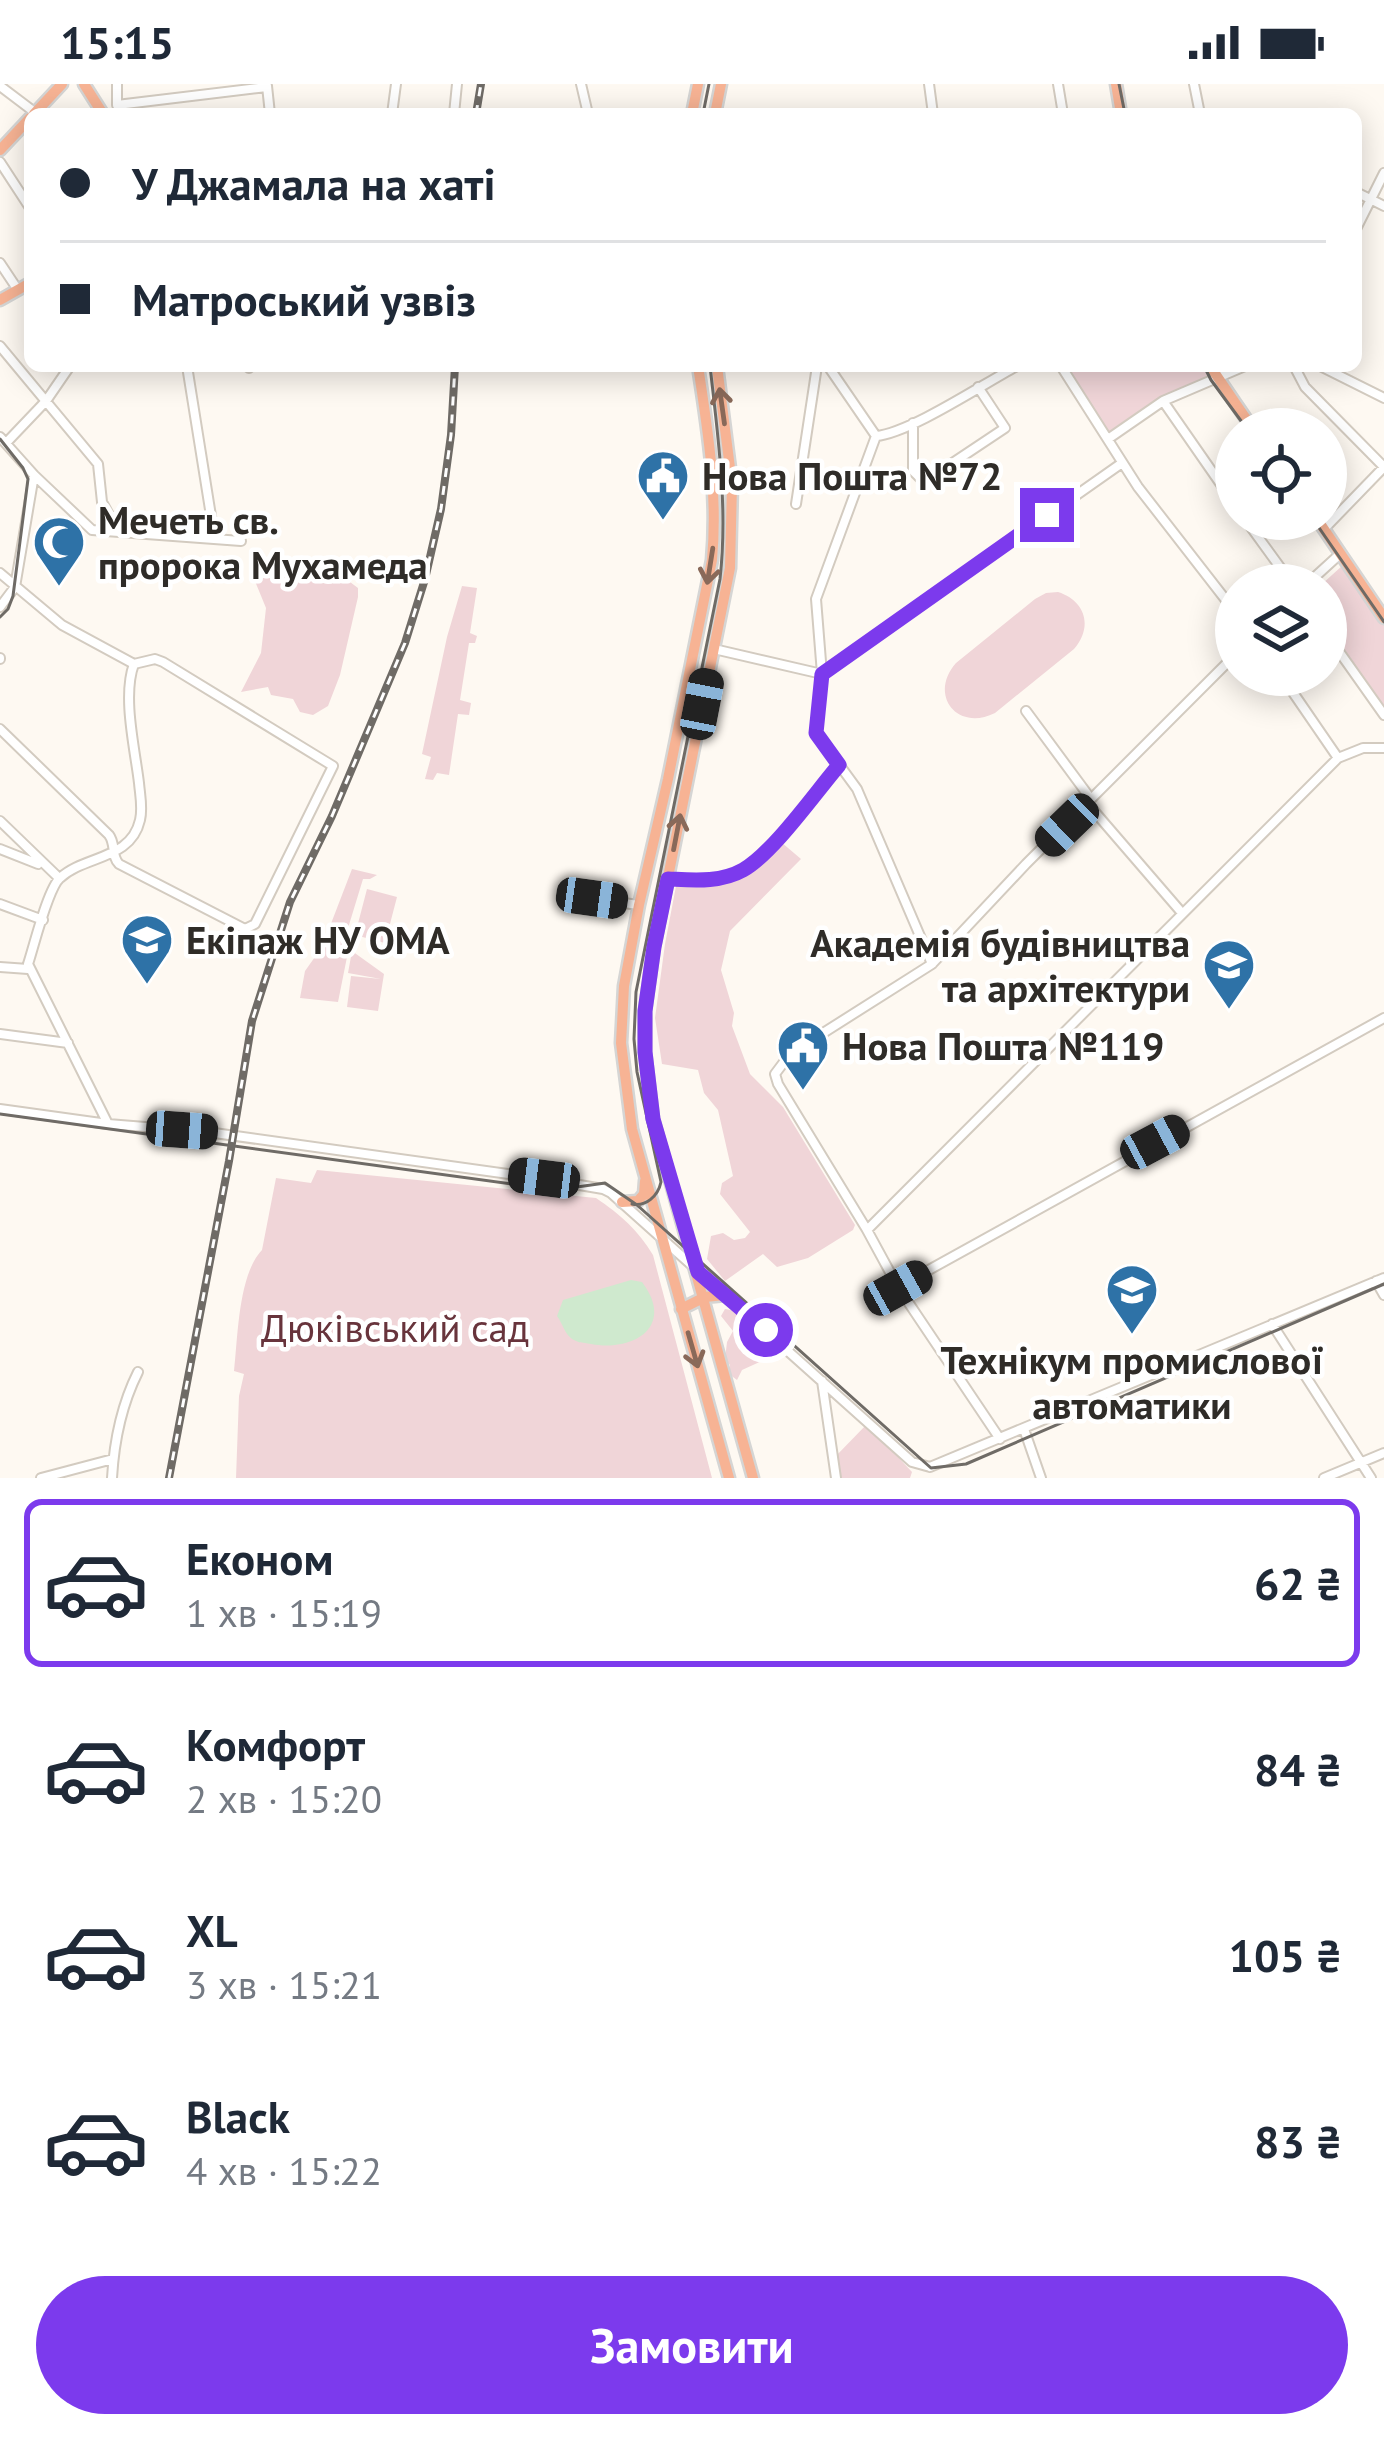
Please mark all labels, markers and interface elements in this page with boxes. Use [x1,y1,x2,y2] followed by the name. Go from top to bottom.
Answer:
[60,13,174,71] text: 15:15
[132,154,496,212] text: У Джамала на хаті
[132,270,476,328] text: Матроський узвіз
[710,387,733,426] one-way arrow
[1215,408,1347,696] map controls
[1215,408,1347,540] button: locate
[635,448,691,522] public building icon: Нова Пошта №72
[702,450,1002,501] place label: Нова Пошта №72
[1020,488,1074,542] route end
[98,494,428,590] place label: Мечеть св. пророка Мухамеда
[31,514,87,588] mosque icon: Мечеть св. пророка Мухамеда
[698,545,721,584] one-way arrow
[1215,564,1347,696] button: layers
[677,665,727,743] car
[1029,787,1105,863] car
[667,814,689,853] one-way arrow
[554,875,630,921] car
[119,912,175,986] school or university icon: Екіпаж НУ ОМА
[186,914,450,965] place label: Екіпаж НУ ОМА
[810,917,1190,1013] place label: Академія будівництва та архітектури
[1201,937,1257,1011] school or university icon: Академія будівництва та архітектури
[775,1018,831,1092] public building icon: Нова Пошта №119
[842,1020,1164,1071] place label: Нова Пошта №119
[1115,1109,1195,1175] car
[145,1110,219,1150] car
[506,1156,582,1200] car
[858,1255,938,1321] car
[1104,1262,1160,1336] school or university icon: Технікум промислової автоматики
[261,1302,529,1353] park label: Дюківський сад
[739,1303,793,1357] route start
[683,1330,705,1368] one-way arrow
[940,1334,1324,1430] place label: Технікум промислової автоматики
[42,1529,150,1637] icon: car
[186,1529,333,1587] text: Економ
[1254,1554,1342,1612] text: 62 ₴
[186,1587,382,1638] text: 1 хв · 15:19
[42,1715,150,1823] icon: car
[186,1715,365,1773] text: Комфорт
[1254,1740,1342,1798] text: 84 ₴
[186,1773,382,1824] text: 2 хв · 15:20
[42,1901,150,2009] icon: car
[186,1901,238,1959] text: XL
[1229,1926,1342,1984] text: 105 ₴
[186,1959,382,2010] text: 3 хв · 15:21
[42,2087,150,2195] icon: car
[186,2087,290,2145] text: Black
[1254,2112,1342,2170] text: 83 ₴
[186,2145,382,2196] text: 4 хв · 15:22
[36,2276,1348,2414] button: Замовити

